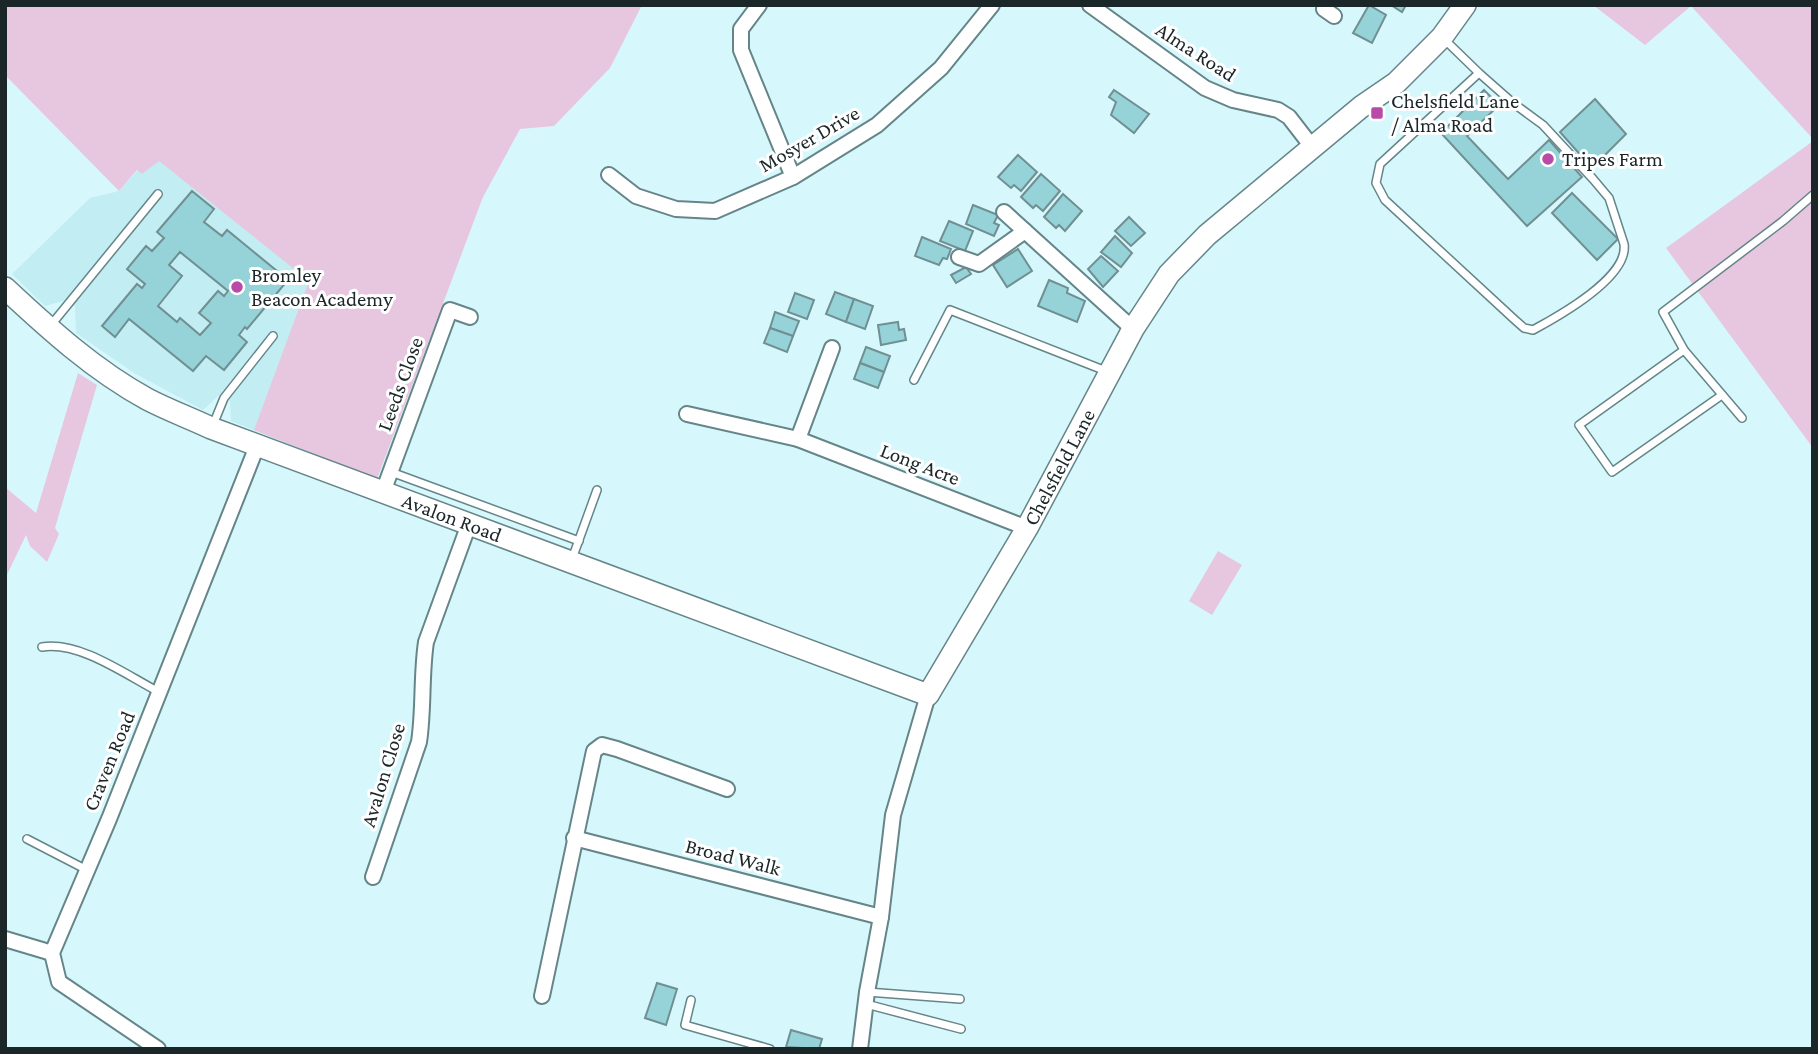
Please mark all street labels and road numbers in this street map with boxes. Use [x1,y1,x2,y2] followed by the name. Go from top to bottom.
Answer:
[1151,17,1241,87] street label: Alma Road
[755,101,863,177] street label: Mosyer Drive
[372,334,428,434] street label: Leeds Close
[1019,405,1100,530] street label: Chelsfield Lane
[877,438,963,490] street label: Long Acre
[399,488,505,547] street label: Avalon Road
[78,708,140,814] street label: Craven Road
[356,720,410,830] street label: Avalon Close
[683,834,783,880] street label: Broad Walk

